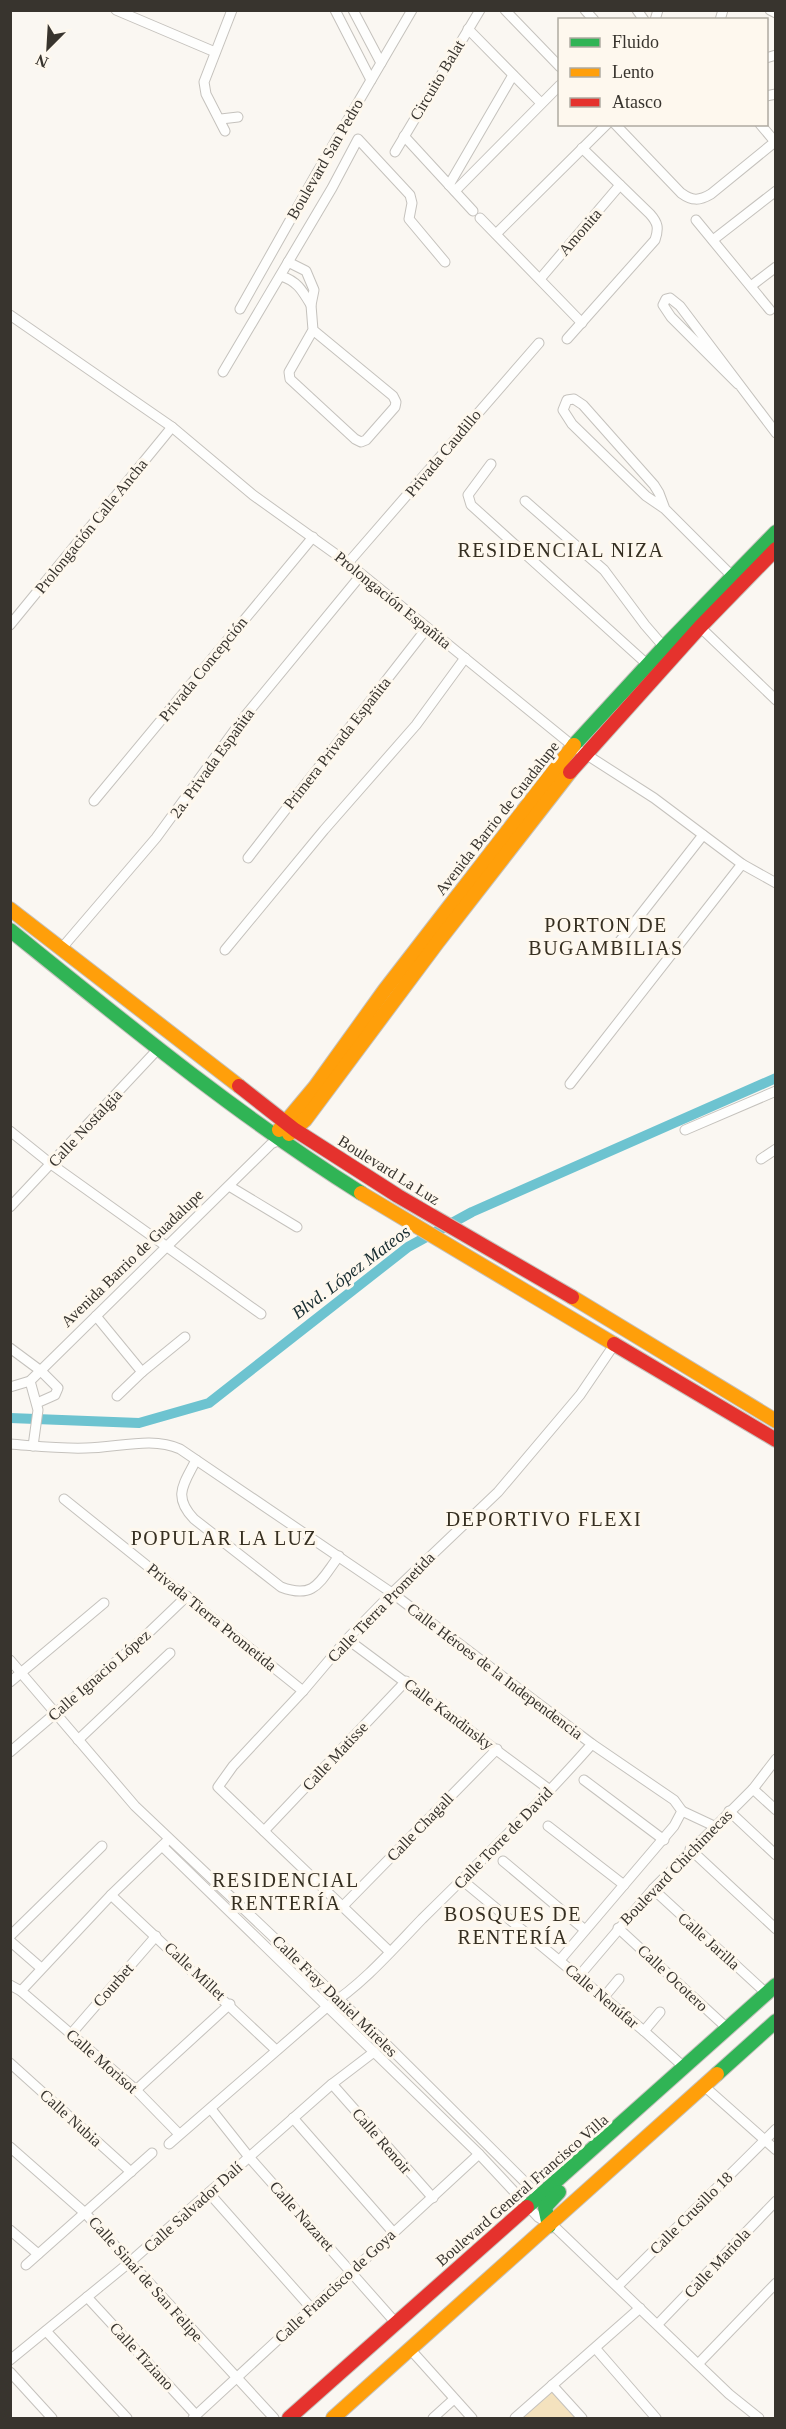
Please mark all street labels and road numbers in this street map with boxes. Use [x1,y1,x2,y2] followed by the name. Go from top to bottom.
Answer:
[406,36,468,123] street label: Circuito Balat
[284,96,366,222] street label: Boulevard San Pedro
[555,205,605,259] street label: Amonita
[402,406,484,500] street label: Privada Caudillo
[32,455,151,597] street label: Prolongación Calle Ancha
[331,548,454,653] street label: Prolongación Españita
[156,613,251,725] street label: Privada Concepción
[280,674,395,813] street label: Primera Privada Españita
[167,705,258,822] street label: 2a. Privada Españita
[432,738,563,899] street label: Avenida Barrio de Guadalupe
[45,1086,126,1171] street label: Calle Nostalgia
[335,1132,443,1208] street label: Boulevard La Luz
[58,1186,207,1331] street label: Avenida Barrio de Guadalupe
[324,1549,438,1665] street label: Calle Tierra Prometida
[144,1560,280,1674] street label: Privada Tierra Prometida
[403,1600,586,1743] street label: Calle Héroes de la Independencia
[44,1626,154,1725] street label: Calle Ignacio López
[401,1675,497,1754] street label: Calle Kandinsky
[299,1718,371,1794] street label: Calle Matisse
[450,1784,556,1892] street label: Calle Torre de David
[383,1789,458,1865] street label: Calle Chagall
[617,1806,735,1928] street label: Boulevard Chichimecas
[675,1909,743,1973] street label: Calle Jarilla
[268,1932,401,2061] street label: Calle Fray Daniel Mireles
[161,1939,229,2004] street label: Calle Millet
[635,1941,711,2015] street label: Calle Ocotero
[90,1960,137,2010] street label: Courbet
[562,1961,643,2032] street label: Calle Nenúfar
[63,2026,141,2097] street label: Calle Morisot
[37,2086,105,2150] street label: Calle Nubia
[349,2105,416,2178] street label: Calle Renoir
[433,2111,611,2269] street label: Boulevard General Francisco Villa
[140,2158,246,2256] street label: Calle Salvador Dalí
[646,2168,736,2258] street label: Calle Crusillo 18
[266,2178,338,2255] street label: Calle Nazaret
[85,2213,206,2345] street label: Calle Sinaí de San Felipe
[681,2225,753,2301] street label: Calle Mariola
[272,2226,399,2347] street label: Calle Francisco de Goya
[107,2319,177,2393] street label: Calle Tiziano

